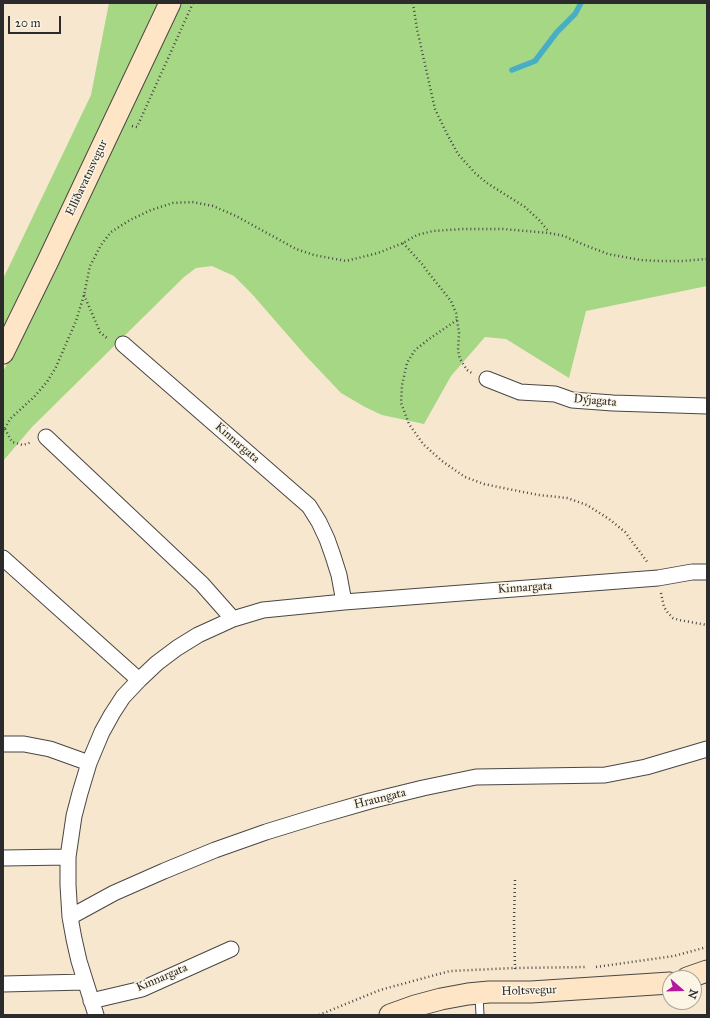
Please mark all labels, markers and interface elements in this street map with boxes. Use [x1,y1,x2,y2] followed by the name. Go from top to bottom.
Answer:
[10,8,63,34] scale bar
[15,16,41,30] text: 20 m
[63,138,111,218] street label: Elliðavatnsvegur
[573,392,617,410] street label: Dýjagata
[212,420,262,466] street label: Kinnargata
[497,579,553,597] street label: Kinnargata
[353,786,407,812] street label: Hraungata
[134,961,190,995] street label: Kinnargata
[662,970,702,1010] north arrow
[501,983,557,999] street label: Holtsvegur
[685,987,701,1001] text: N

